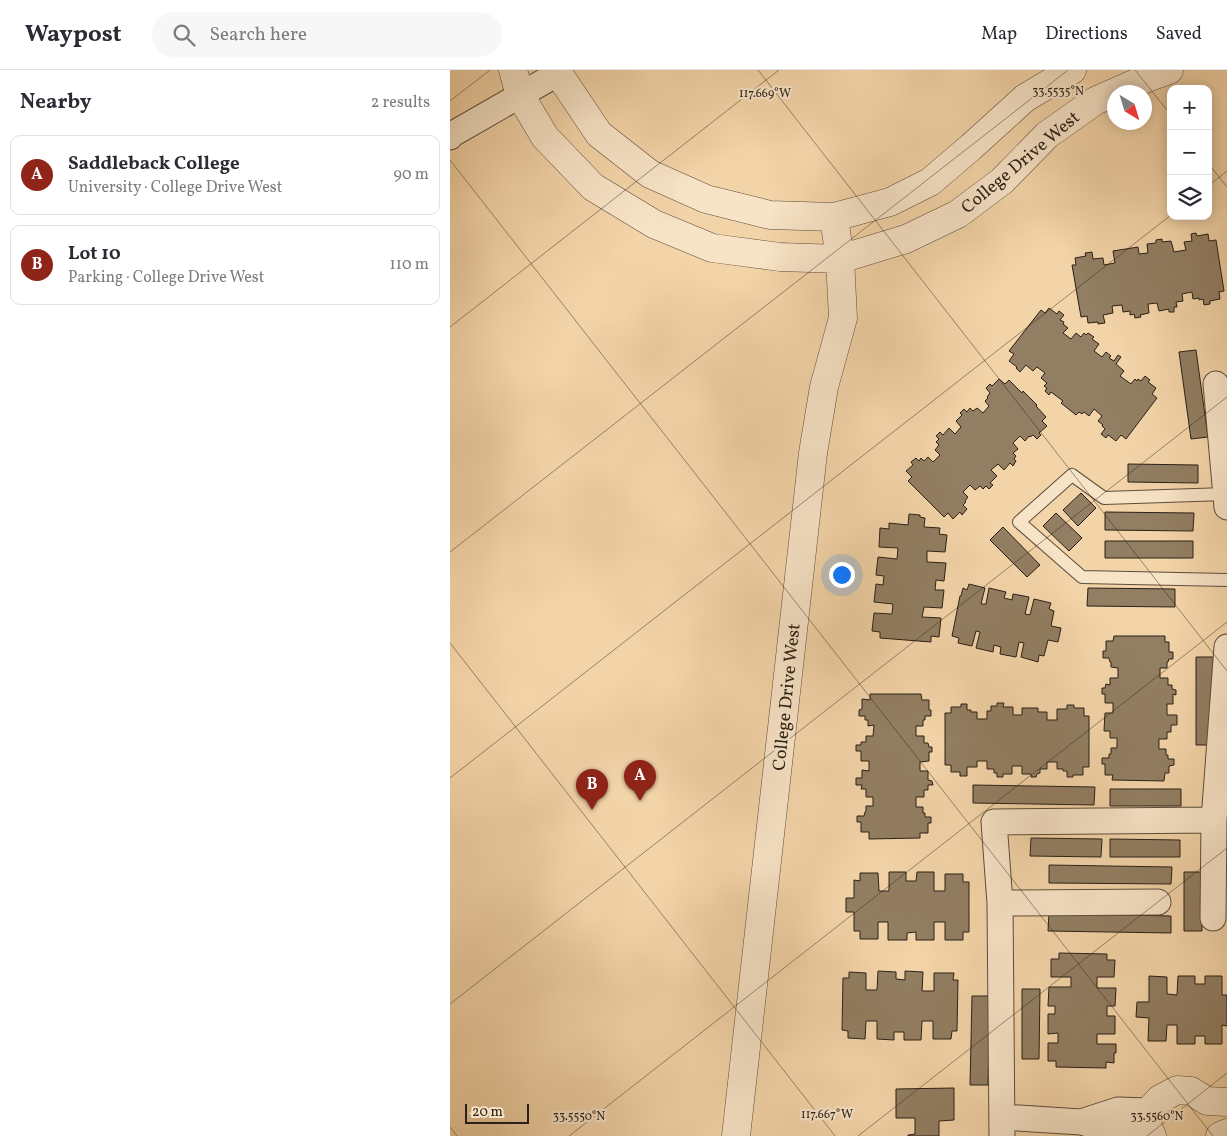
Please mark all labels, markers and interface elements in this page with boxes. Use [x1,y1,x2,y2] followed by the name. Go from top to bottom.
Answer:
[152,12,502,57] search box
[25,18,122,52] text: Waypost
[170,21,198,49] icon: search
[210,22,307,48] text: Search here
[981,22,1017,47] text: Map
[1045,22,1128,47] text: Directions
[1156,22,1202,47] text: Saved
[1032,84,1084,100] text: 33.5535°N
[1107,85,1152,130] north arrow
[1167,85,1212,220] map controls
[1167,85,1212,130] button: +
[739,86,791,102] text: 117.669°W
[20,88,91,117] text: Nearby
[371,92,430,114] text: 2 results
[956,106,1086,220] street label: College Drive West
[1167,130,1212,175] button: −
[68,151,240,177] text: Saddleback College
[31,164,43,186] text: A
[393,164,429,186] text: 90 m
[1167,175,1212,220] button: layers
[68,177,282,199] text: University · College Drive West
[68,241,121,267] text: Lot 10
[32,254,42,276] text: B
[390,254,429,276] text: 110 m
[68,267,264,289] text: Parking · College Drive West
[829,562,855,588] your location
[767,622,808,772] street label: College Drive West
[624,760,656,801] pin: A
[576,769,608,810] pin: B
[465,1101,529,1124] scale bar
[472,1103,503,1122] text: 20 m
[801,1107,853,1123] text: 117.667°W
[553,1109,605,1125] text: 33.5550°N
[1131,1109,1183,1125] text: 33.5560°N

